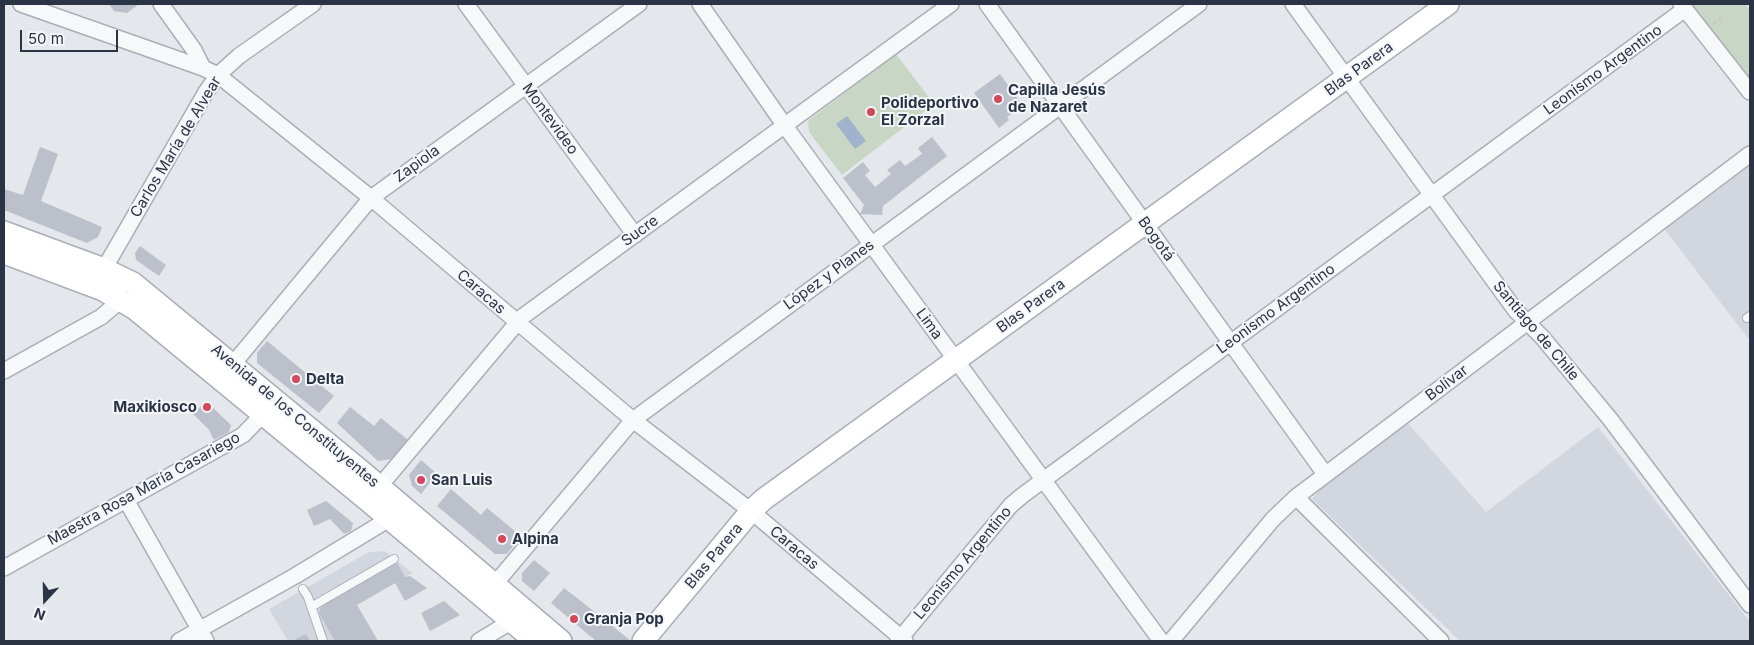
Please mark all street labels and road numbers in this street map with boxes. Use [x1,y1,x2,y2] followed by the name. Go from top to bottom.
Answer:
[1540,21,1666,119] street label: Leonismo Argentino
[1321,38,1397,100] street label: Blas Parera
[127,73,225,221] street label: Carlos María de Alvear
[518,80,582,158] street label: Montevideo
[391,142,443,186] street label: Zapiola
[618,212,662,250] street label: Sucre
[1134,213,1178,265] street label: Bogotá
[780,236,878,314] street label: López y Planes
[1213,260,1339,358] street label: Leonismo Argentino
[453,266,509,318] street label: Caracas
[993,275,1069,337] street label: Blas Parera
[1489,278,1583,384] street label: Santiago de Chile
[912,305,946,343] street label: Lima
[207,340,383,492] street label: Avenida de los Constituyentes
[1422,361,1472,405] street label: Bolívar
[45,428,243,550] street label: Maestra Rosa María Casariego
[910,503,1016,623] street label: Leonismo Argentino
[681,519,747,593] street label: Blas Parera
[766,522,822,574] street label: Caracas

